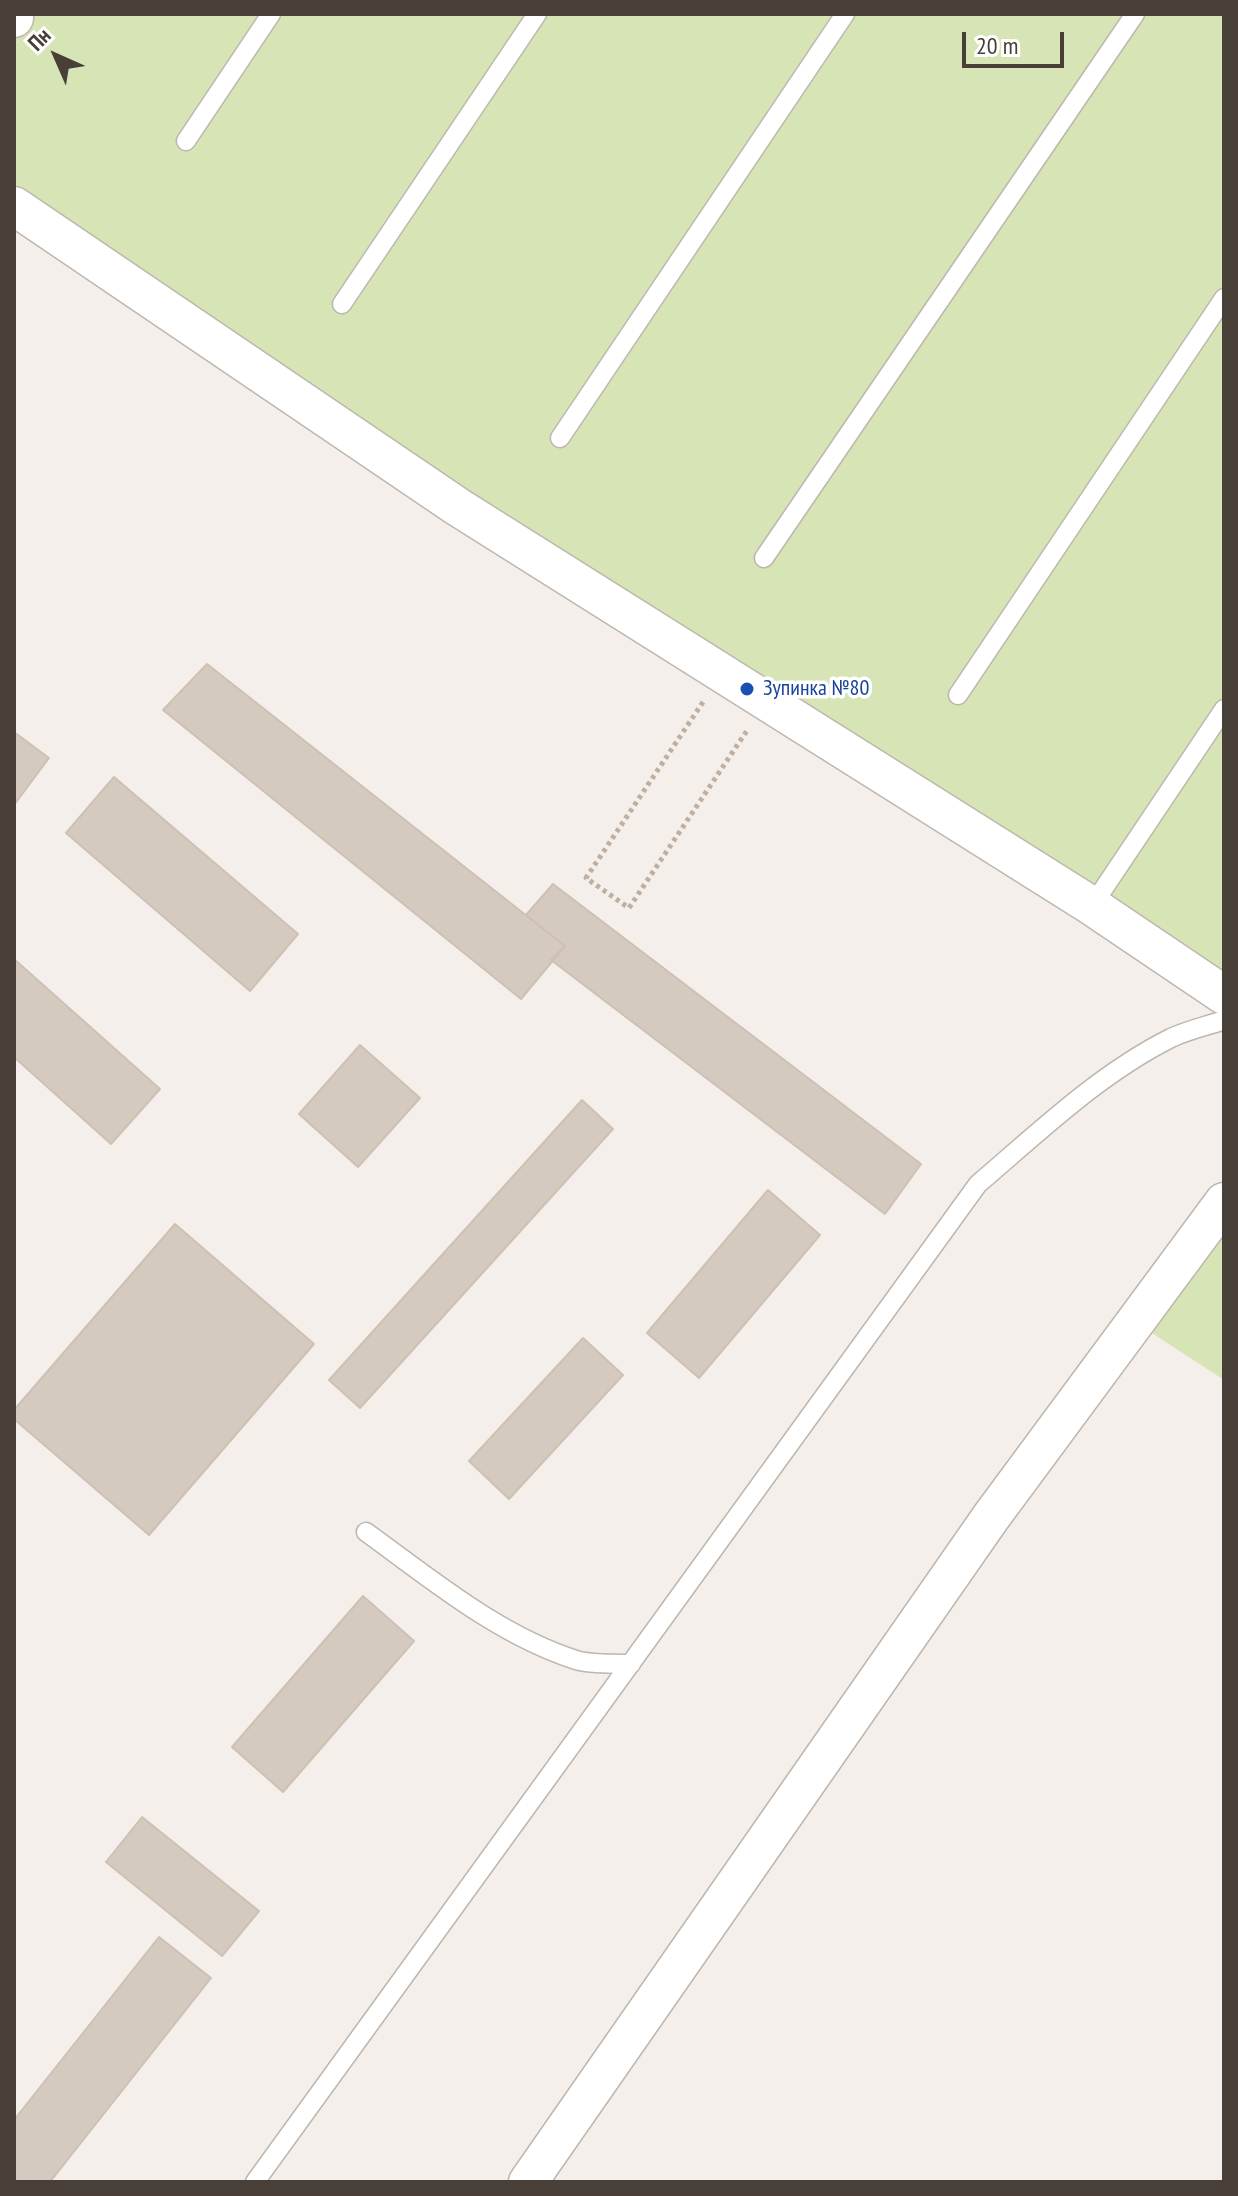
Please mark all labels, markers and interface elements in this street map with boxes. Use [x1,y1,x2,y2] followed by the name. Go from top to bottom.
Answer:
[16,16,96,96] north arrow
[966,16,1068,66] scale bar
[22,22,56,56] text: Пн
[976,30,1018,61] text: 20 m
[763,676,869,702] place label: Зупинка №80
[738,680,756,698] marker: Зупинка №80

